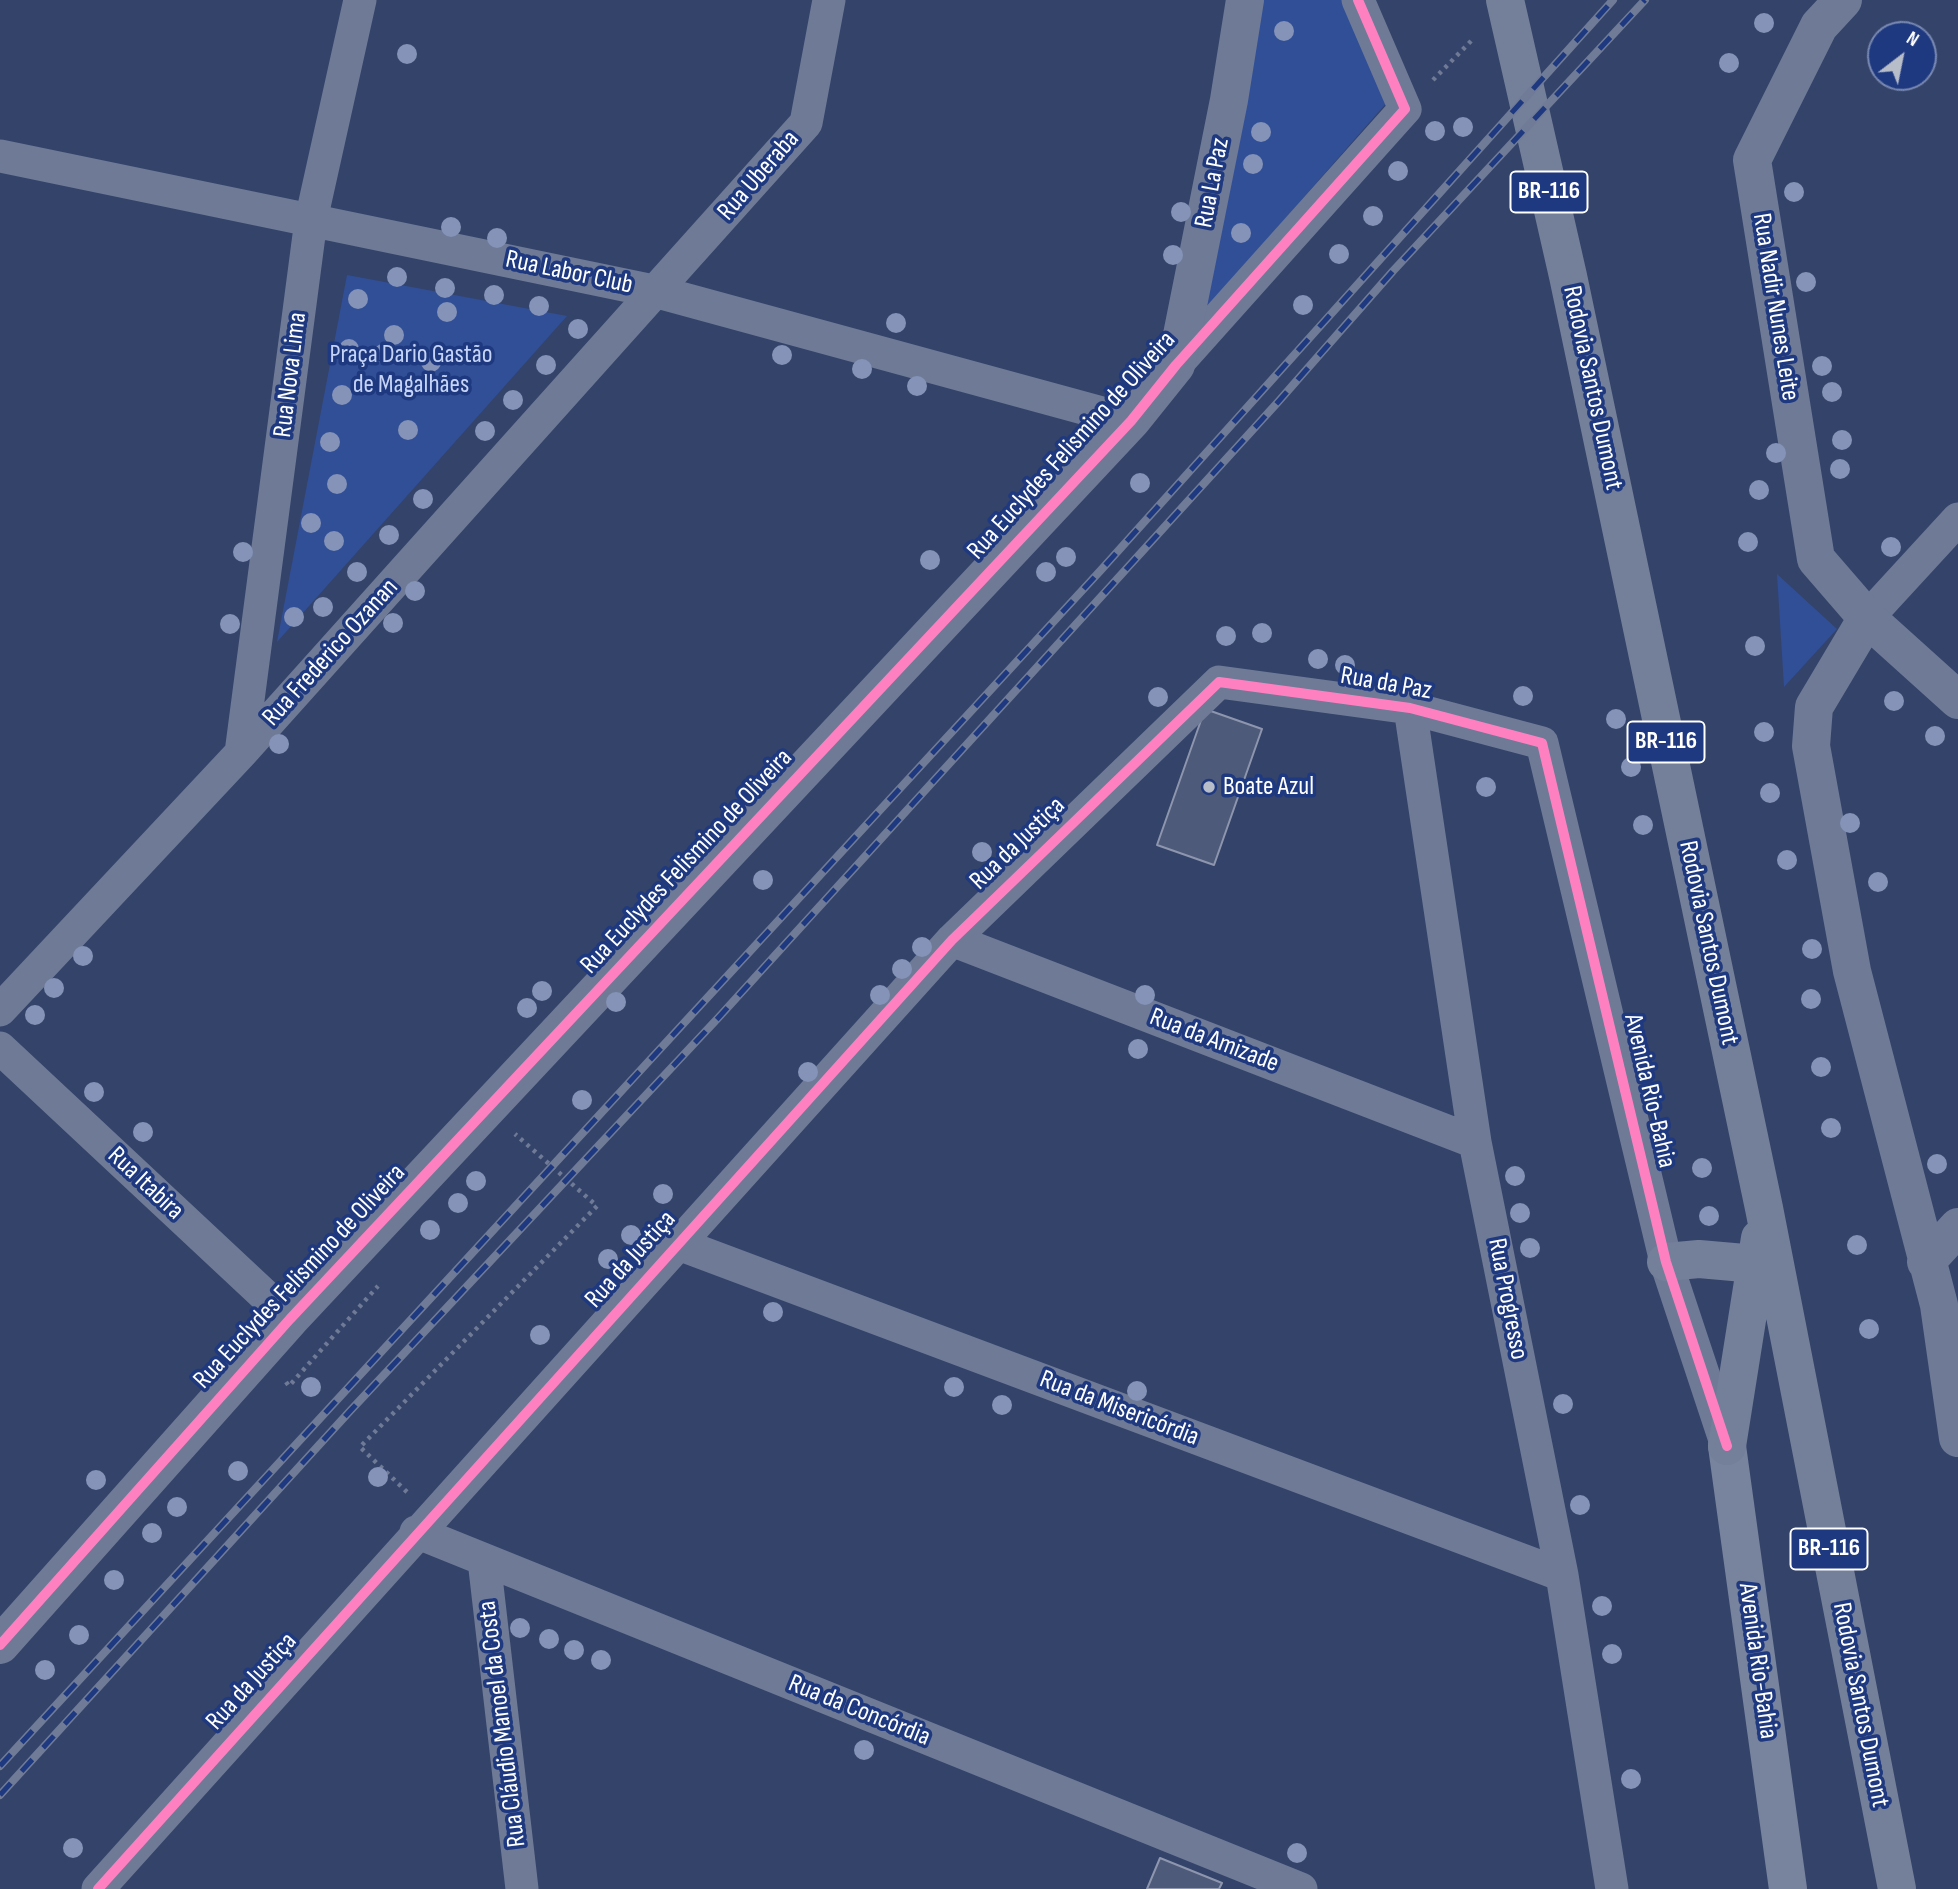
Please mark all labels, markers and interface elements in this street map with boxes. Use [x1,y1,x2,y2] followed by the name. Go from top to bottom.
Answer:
[1867,21,1937,91] north arrow
[1902,27,1923,52] text: N
[711,125,807,227] street label: Rua Uberaba
[1189,135,1237,231] street label: Rua La Paz
[1510,172,1588,212] road number: BR-116
[1745,211,1805,403] street label: Rua Nadir Nunes Leite
[503,244,635,302] street label: Rua Labor Club
[1555,283,1629,493] street label: Rodovia Santos Dumont
[268,311,314,439] street label: Rua Nova Lima
[961,326,1183,566] street label: Rua Euclydes Felismino de Oliveira
[330,339,492,400] park label: Praça Dario Gastão de Magalhães
[257,573,405,733] street label: Rua Frederico Ozanan
[1338,661,1434,707] street label: Rua da Paz
[1628,722,1704,762] road number: BR-116
[575,743,799,981] street label: Rua Euclydes Felismino de Oliveira
[1223,771,1314,803] place label: Boate Azul
[1201,779,1217,795] marker: Boate Azul
[964,791,1072,897] street label: Rua da Justiça
[1671,838,1745,1048] street label: Rodovia Santos Dumont
[1145,1002,1283,1080] street label: Rua da Amizade
[1616,1011,1682,1171] street label: Avenida Rio-Bahia
[100,1141,190,1227] street label: Rua Itabira
[188,1158,412,1396] street label: Rua Euclydes Felismino de Oliveira
[579,1205,683,1315] street label: Rua da Justiça
[1480,1236,1534,1362] street label: Rua Progresso
[1035,1364,1203,1454] street label: Rua da Misericórdia
[1790,1528,1868,1569] road number: BR-116
[1731,1581,1783,1741] street label: Avenida Rio-Bahia
[472,1599,534,1849] street label: Rua Cláudio Manoel da Costa
[1825,1600,1895,1810] street label: Rodovia Santos Dumont
[200,1627,304,1737] street label: Rua da Justiça
[784,1668,934,1754] street label: Rua da Concórdia

